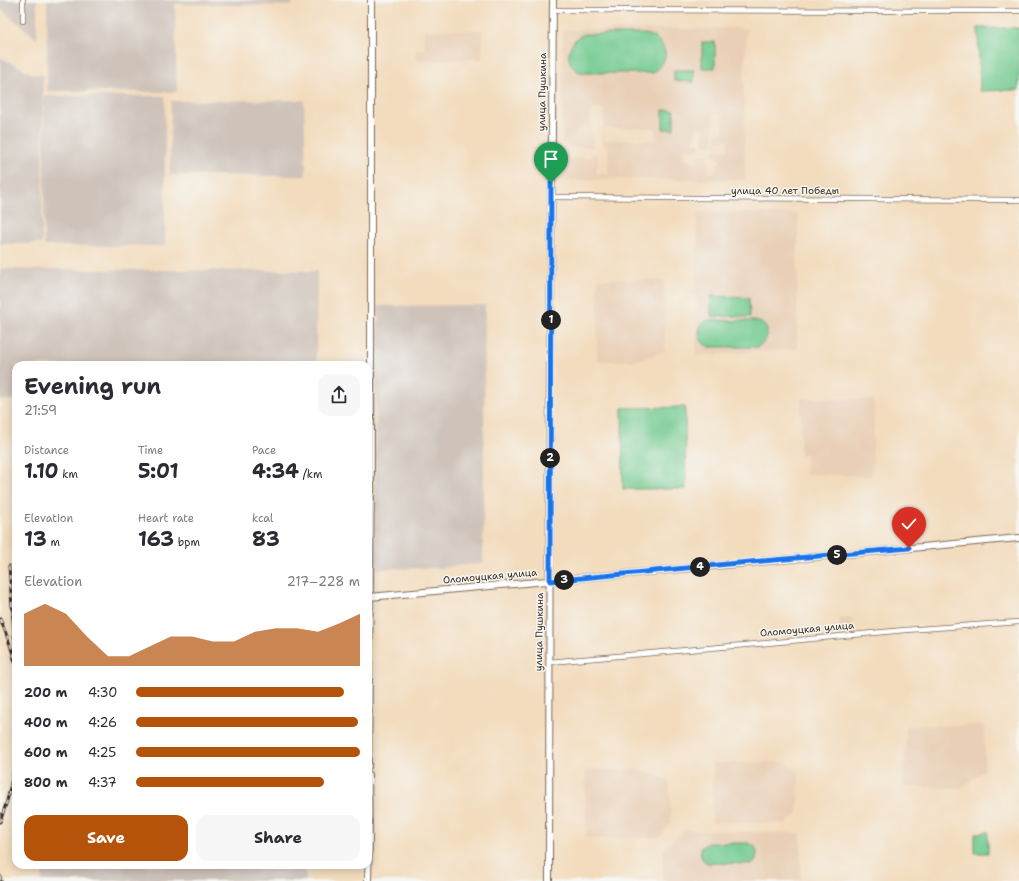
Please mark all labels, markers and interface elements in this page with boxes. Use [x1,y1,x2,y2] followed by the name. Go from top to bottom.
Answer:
[535,52,549,131] street label: улица Пушкина
[534,142,568,183] pin
[540,148,562,170] icon: arrive
[731,184,839,197] street label: улица 40 лет Победы
[541,310,561,330] pin: 1
[548,312,554,327] text: 1
[24,372,161,401] text: Evening run
[318,374,360,416] button: share
[24,402,57,419] text: 21:59
[24,443,69,458] text: Distance
[138,443,163,458] text: Time
[252,443,276,458] text: Pace
[540,448,560,468] pin: 2
[546,450,554,465] text: 2
[24,458,59,484] text: 1.10
[138,458,179,484] text: 5:01
[252,458,299,484] text: 4:34
[59,467,78,482] text: km
[299,467,322,482] text: /km
[892,507,926,548] pin
[24,511,73,526] text: Elevation
[138,511,194,526] text: Heart rate
[252,511,273,526] text: kcal
[898,513,920,535] icon: check
[24,526,47,552] text: 13
[138,526,174,552] text: 163
[252,526,280,552] text: 83
[47,535,60,550] text: m
[174,535,200,550] text: bpm
[827,545,847,565] pin: 5
[834,547,840,562] text: 5
[690,557,710,577] pin: 4
[696,559,704,574] text: 4
[442,565,538,587] street label: Оломоуцкая улица
[554,570,574,590] pin: 3
[560,572,568,587] text: 3
[24,573,82,590] text: Elevation
[287,573,360,590] text: 217–228 m
[532,592,546,671] street label: улица Пушкина
[759,618,855,640] street label: Оломоуцкая улица
[24,684,67,701] text: 200 m
[88,684,117,701] text: 4:30
[24,714,68,731] text: 400 m
[88,714,117,731] text: 4:26
[24,744,68,761] text: 600 m
[88,744,116,761] text: 4:25
[24,774,68,791] text: 800 m
[88,774,117,791] text: 4:37
[24,815,188,861] button: Save
[196,815,360,861] button: Share

